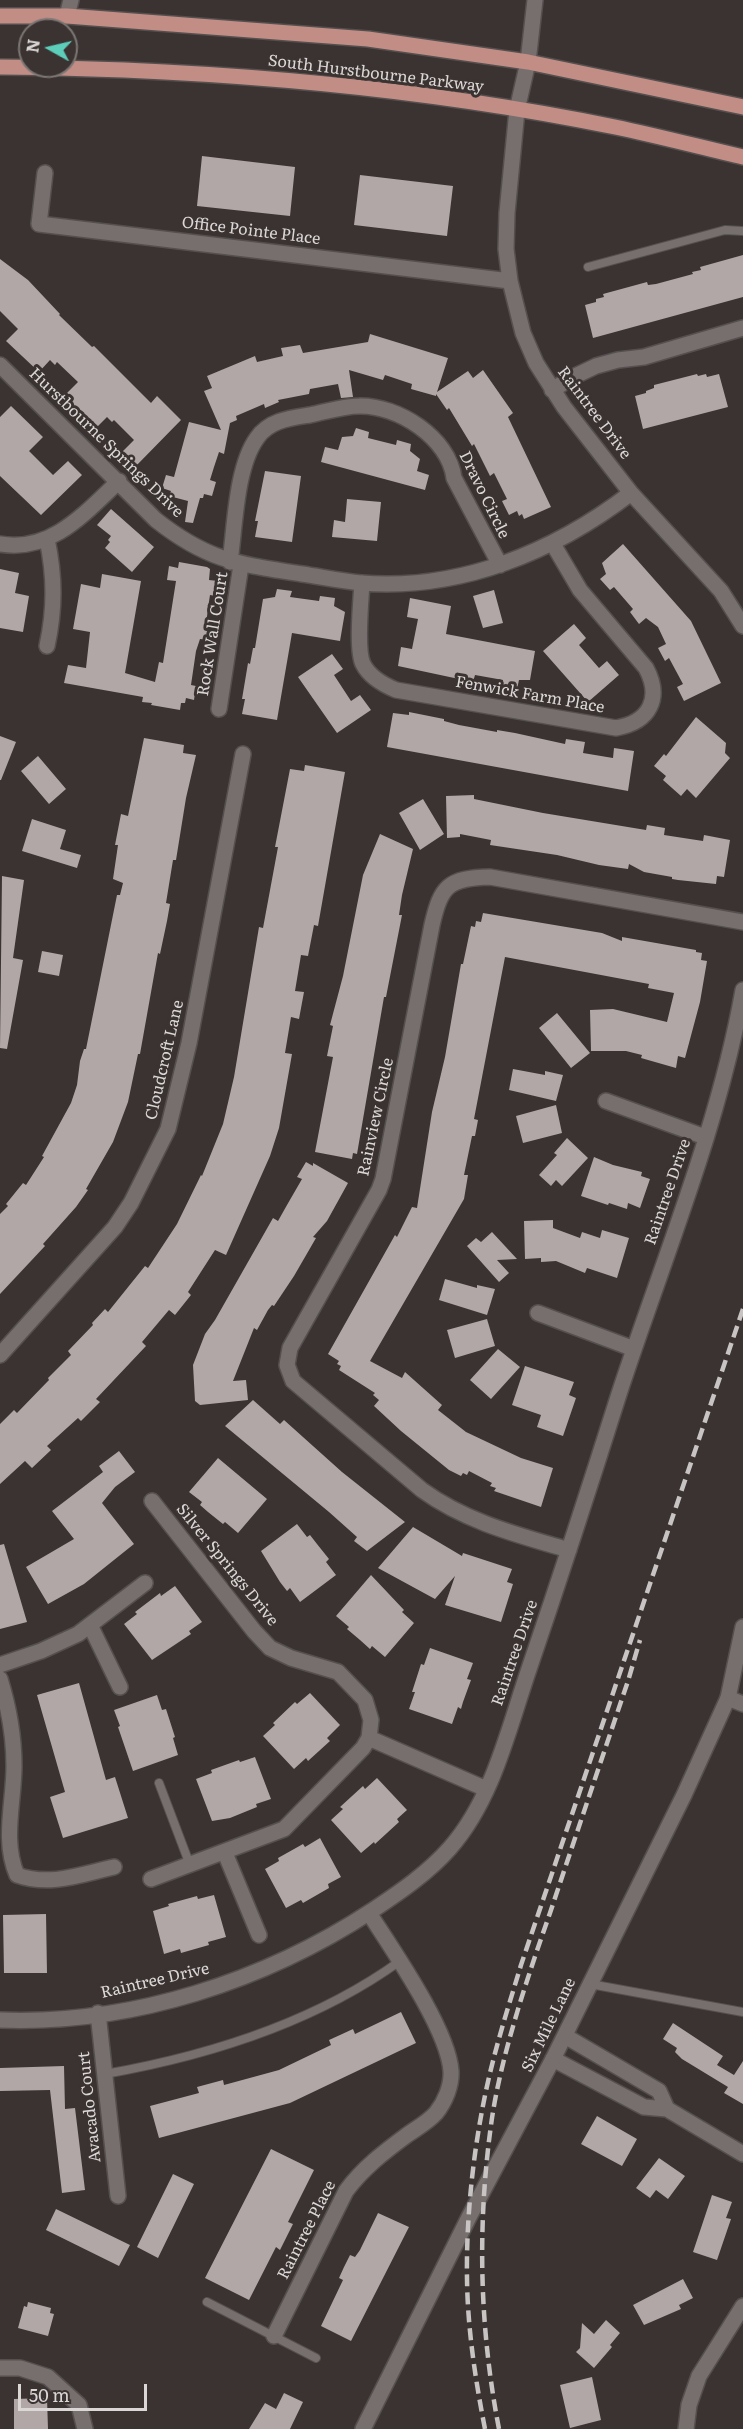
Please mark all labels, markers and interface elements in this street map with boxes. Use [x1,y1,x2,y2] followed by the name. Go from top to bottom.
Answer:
[18,18,78,78] north arrow
[19,37,45,54] text: N
[267,51,485,97] street label: South Hurstbourne Parkway
[181,213,321,249] street label: Office Pointe Place
[553,363,635,463] street label: Raintree Drive
[25,364,187,522] street label: Hurstbourne Springs Drive
[455,448,513,542] street label: Dravo Circle
[194,570,232,698] street label: Rock Wall Court
[454,672,606,718] street label: Fenwick Farm Place
[142,998,188,1122] street label: Cloudcroft Lane
[354,1056,398,1178] street label: Rainview Circle
[641,1136,695,1248] street label: Raintree Drive
[172,1500,282,1630] street label: Silver Springs Drive
[488,1597,542,1709] street label: Raintree Drive
[99,1959,211,2003] street label: Raintree Drive
[518,1975,580,2075] street label: Six Mile Lane
[75,2051,105,2163] street label: Avacado Court
[274,2177,340,2283] street label: Raintree Place
[21,2372,150,2410] scale bar
[29,2381,70,2408] text: 50 m

